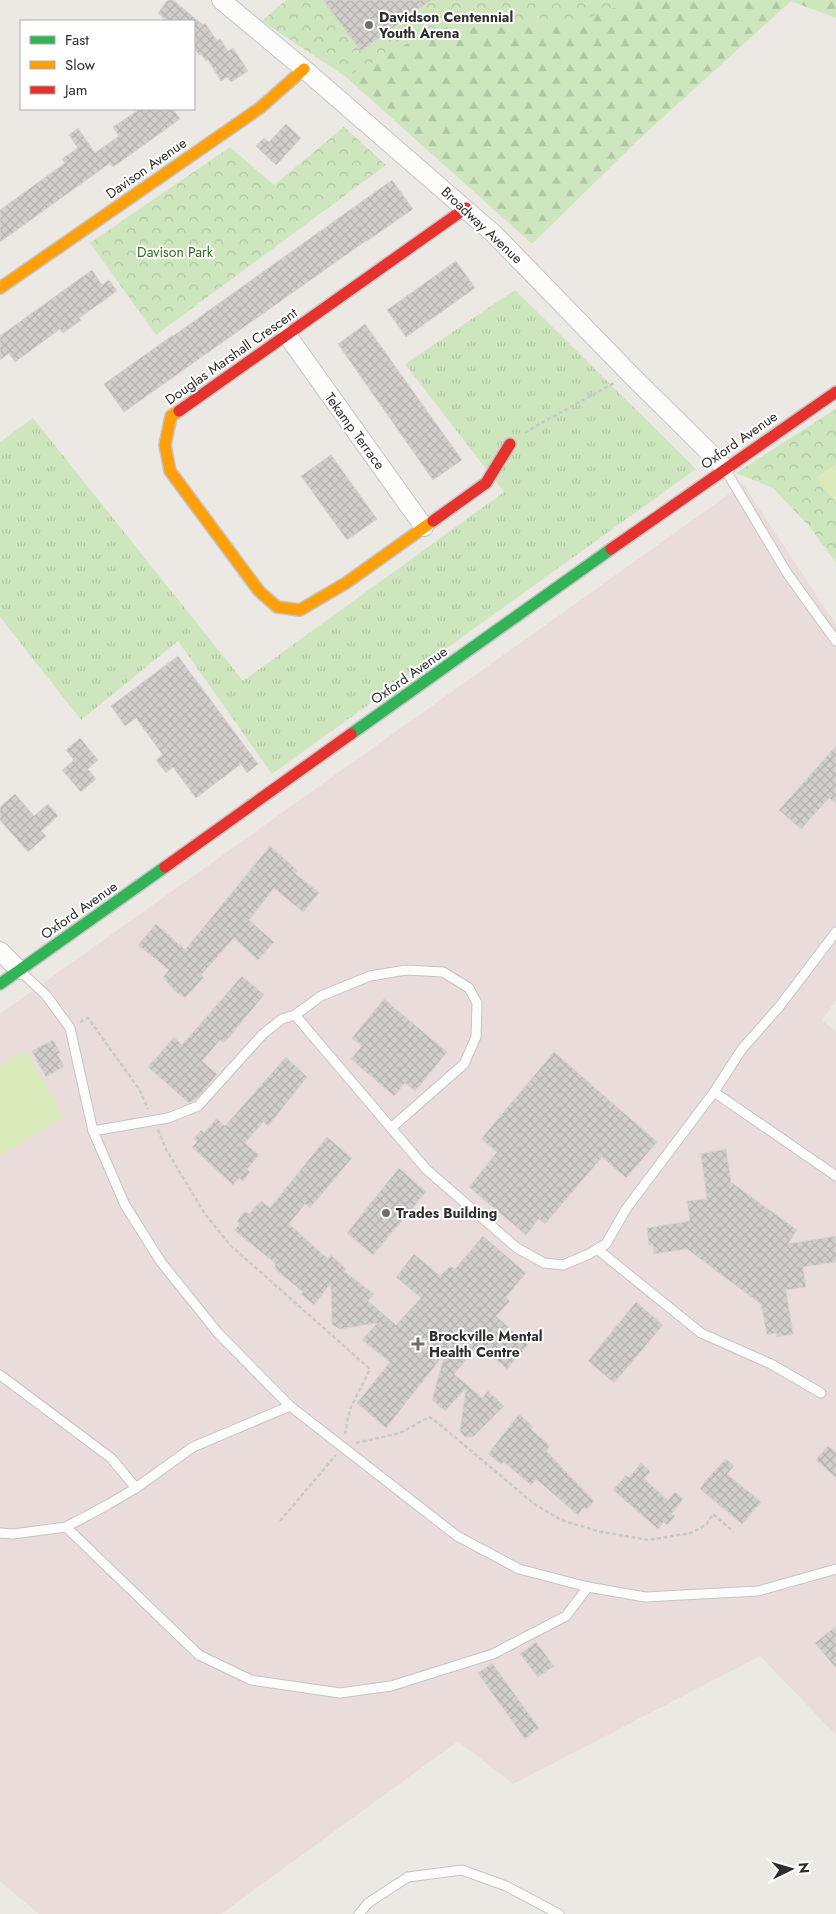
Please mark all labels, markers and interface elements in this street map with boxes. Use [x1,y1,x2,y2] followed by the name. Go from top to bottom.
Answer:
[378,7,513,43] place label: Davidson Centennial Youth Arena
[363,19,375,31] marker: Davidson Centennial Youth Arena
[20,20,195,110] legend
[65,29,89,51] text: Fast
[65,54,96,76] text: Slow
[63,79,88,101] text: Jam
[102,133,190,203] street label: Davison Avenue
[437,182,527,268] street label: Broadway Avenue
[137,242,214,262] park label: Davison Park
[161,302,302,409] street label: Douglas Marshall Crescent
[320,388,390,474] street label: Tekamp Terrace
[697,406,781,474] street label: Oxford Avenue
[367,641,451,709] street label: Oxford Avenue
[37,876,121,944] street label: Oxford Avenue
[396,1203,497,1223] place label: Trades Building
[380,1207,392,1219] marker: Trades Building
[429,1326,543,1362] place label: Brockville Mental Health Centre
[411,1337,425,1351] marker: Brockville Mental Health Centre
[766,1844,816,1894] north arrow
[794,1861,814,1874] text: N

